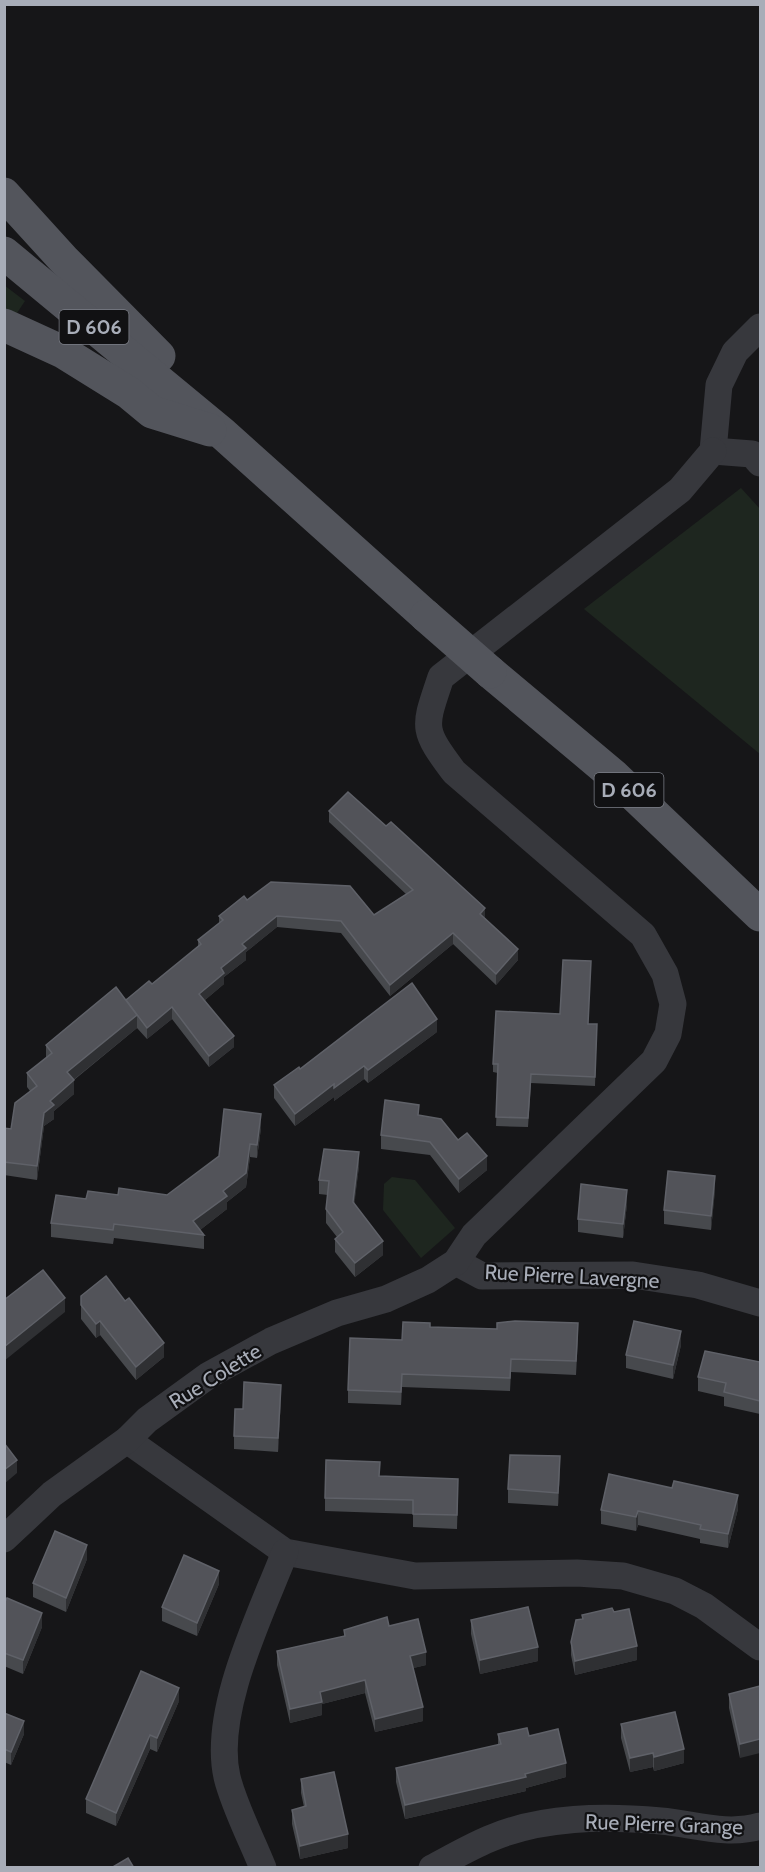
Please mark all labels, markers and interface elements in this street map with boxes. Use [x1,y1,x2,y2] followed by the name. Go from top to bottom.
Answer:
[60,310,128,344] road number: D 606
[594,773,664,807] road number: D 606
[484,1259,660,1293] street label: Rue Pierre Lavergne
[164,1338,266,1414] street label: Rue Colette
[585,1809,744,1839] street label: Rue Pierre Grange

